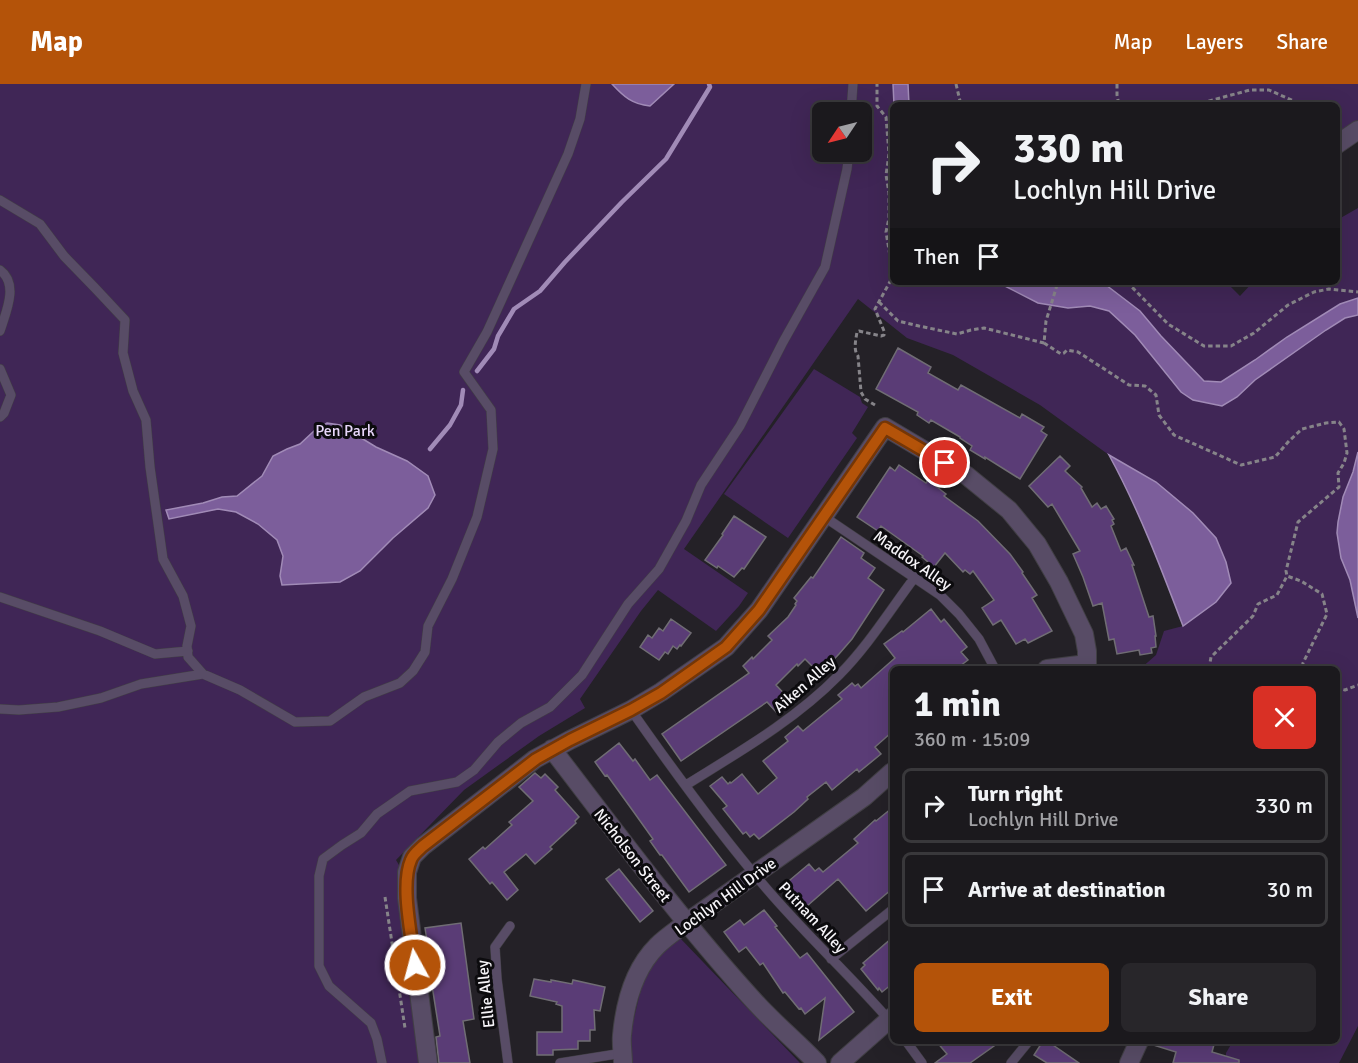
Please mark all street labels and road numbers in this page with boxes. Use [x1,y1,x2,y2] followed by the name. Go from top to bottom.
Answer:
[869,527,956,595] street label: Maddox Alley
[769,652,840,717] street label: Aiken Alley
[589,805,675,907] street label: Nicholson Street
[671,853,780,940] street label: Lochlyn Hill Drive
[774,878,851,958] street label: Putnam Alley
[472,959,499,1029] street label: Ellie Alley

